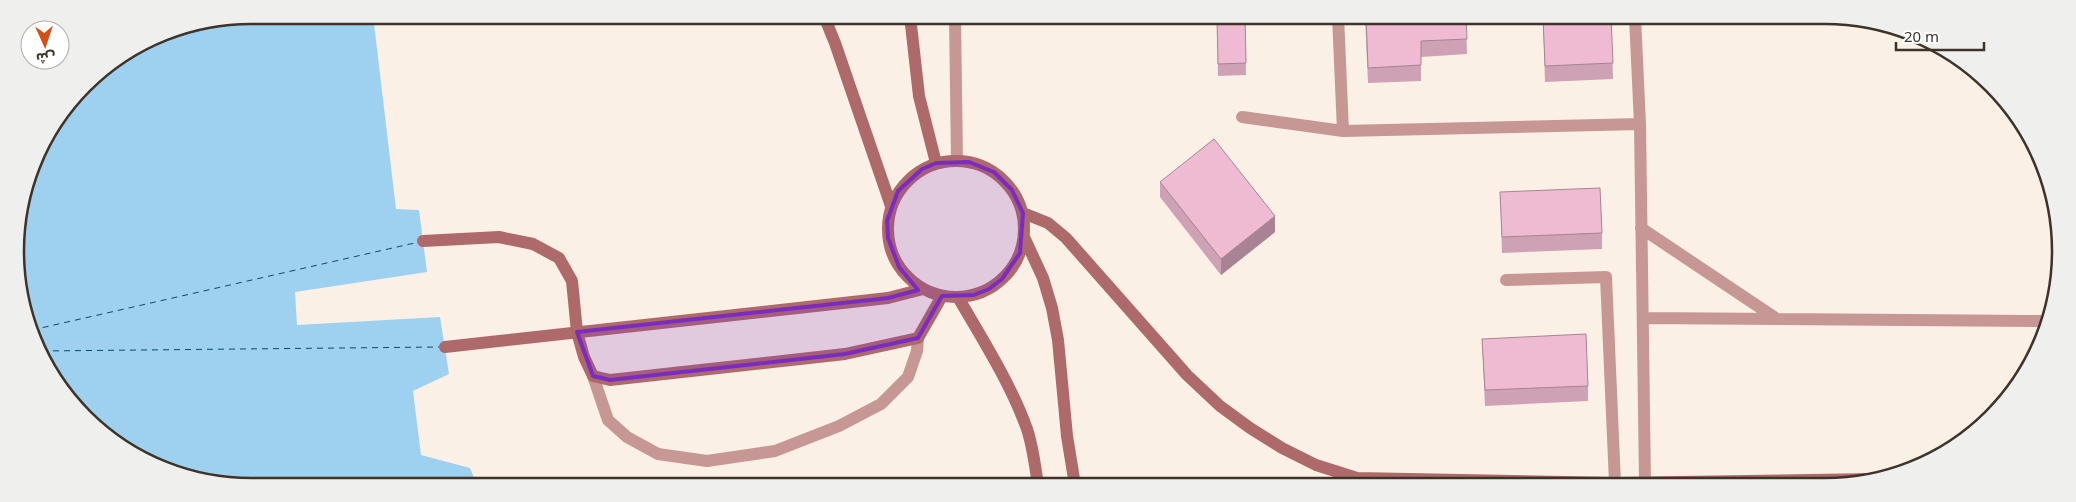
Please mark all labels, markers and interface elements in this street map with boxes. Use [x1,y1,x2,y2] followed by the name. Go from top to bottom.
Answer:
[20,20,70,70] north arrow
[1896,20,1984,52] scale bar
[1904,26,1939,46] text: 20 m
[36,48,56,68] text: ش

